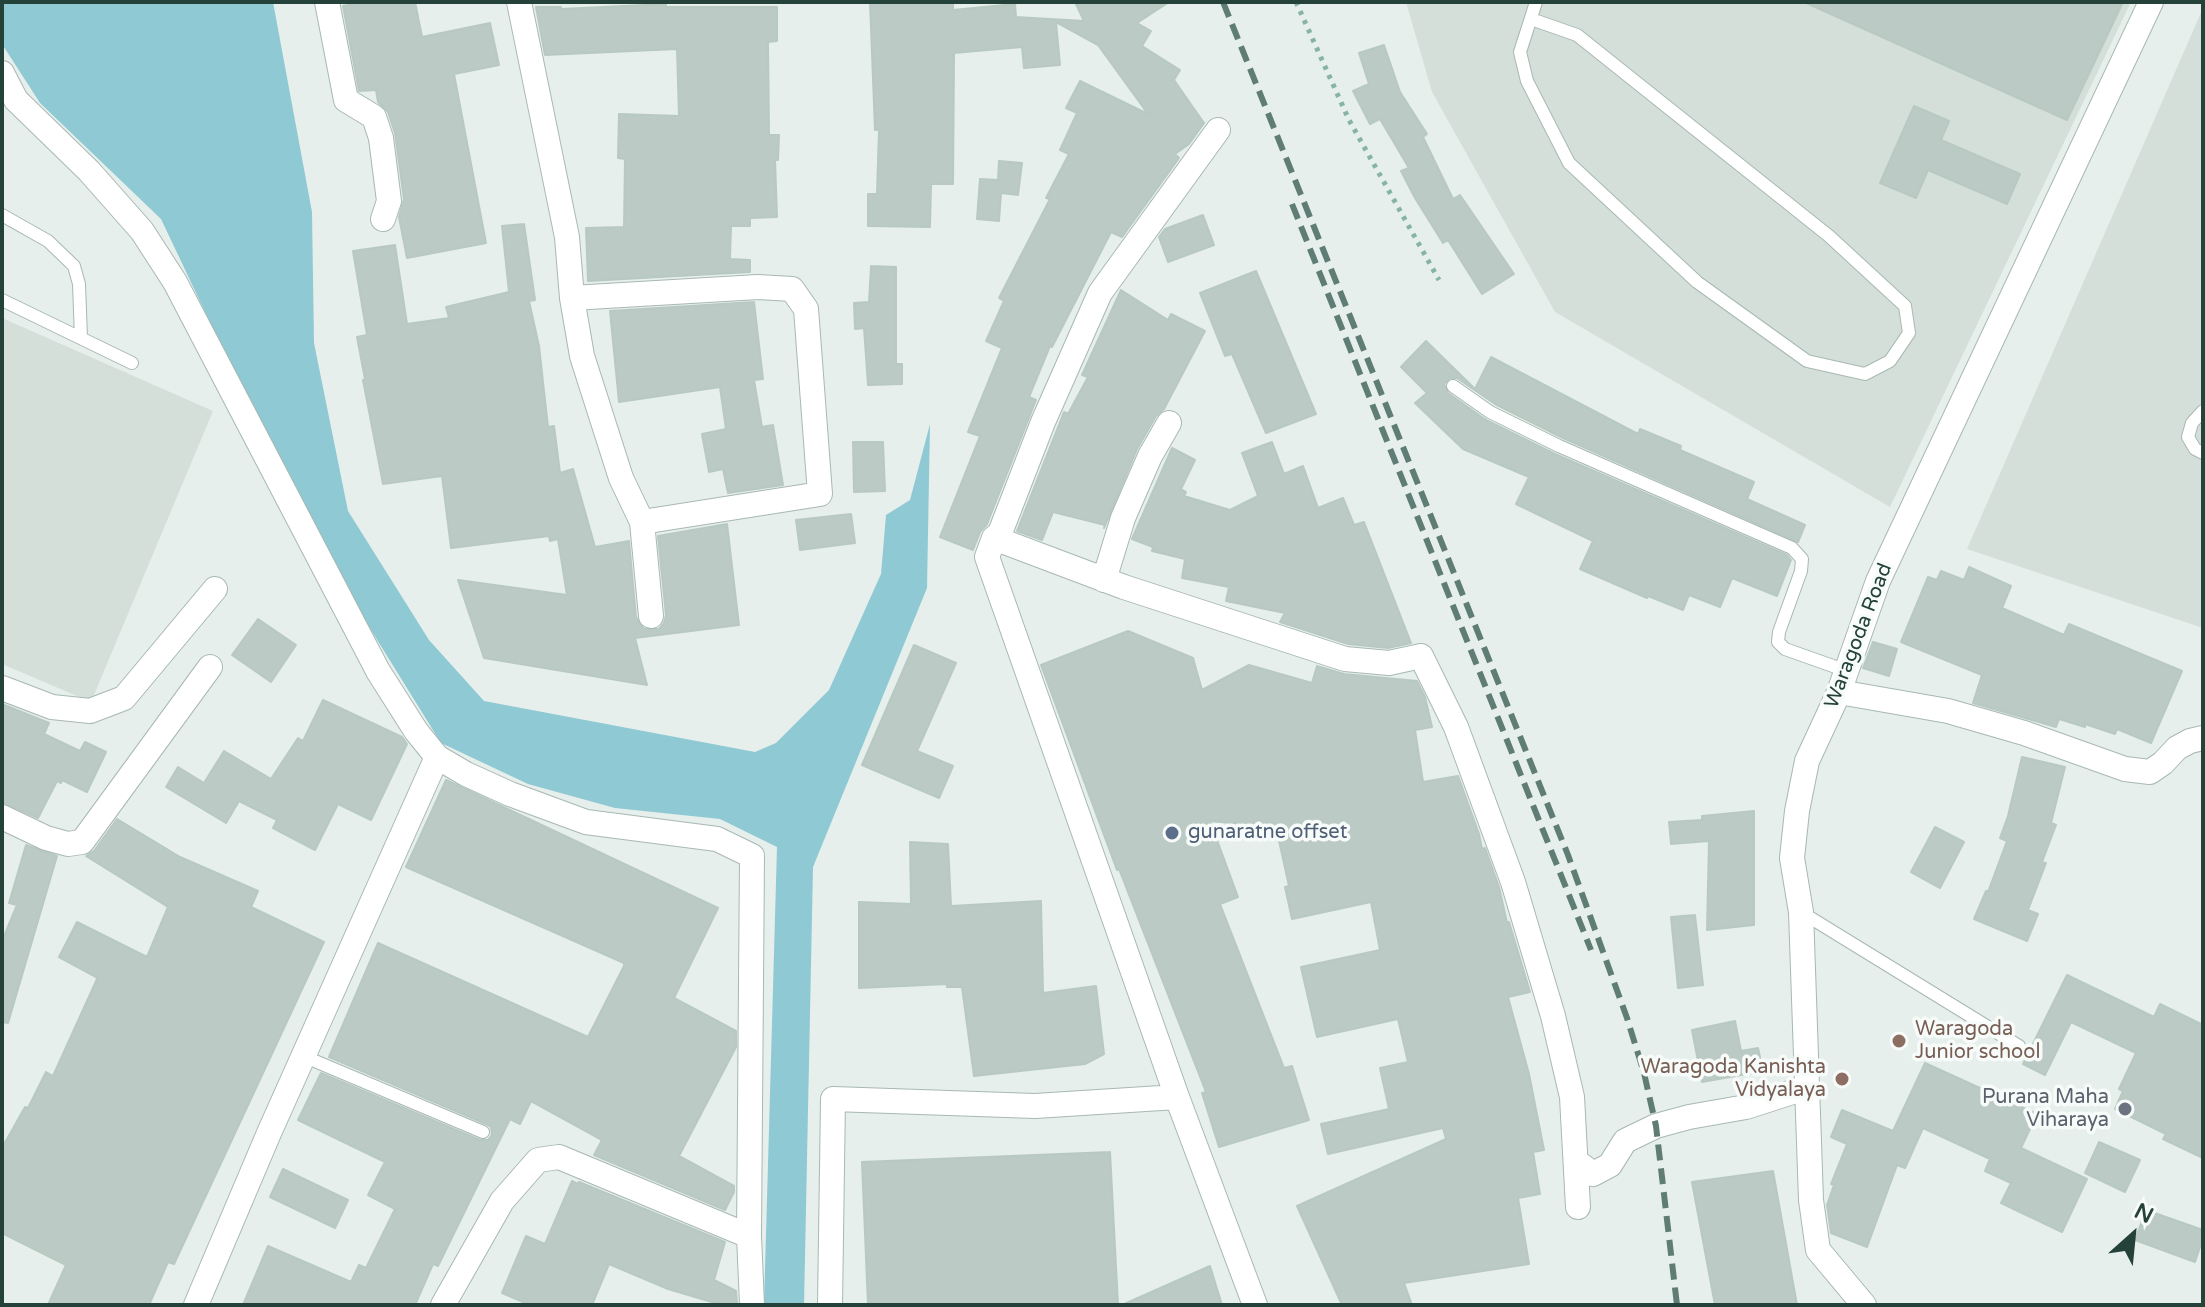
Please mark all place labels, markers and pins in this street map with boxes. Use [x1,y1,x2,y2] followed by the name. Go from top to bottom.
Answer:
[1188,821,1347,845] place label: gunaratne offset
[1163,824,1181,842] marker: gunaratne offset
[1915,1018,2040,1065] place label: Waragoda Junior school
[1890,1032,1908,1050] marker: Waragoda Junior school
[1640,1056,1826,1103] place label: Waragoda Kanishta Vidyalaya
[1833,1070,1851,1088] marker: Waragoda Kanishta Vidyalaya
[1982,1086,2109,1133] place label: Purana Maha Viharaya
[2116,1100,2134,1118] marker: Purana Maha Viharaya

